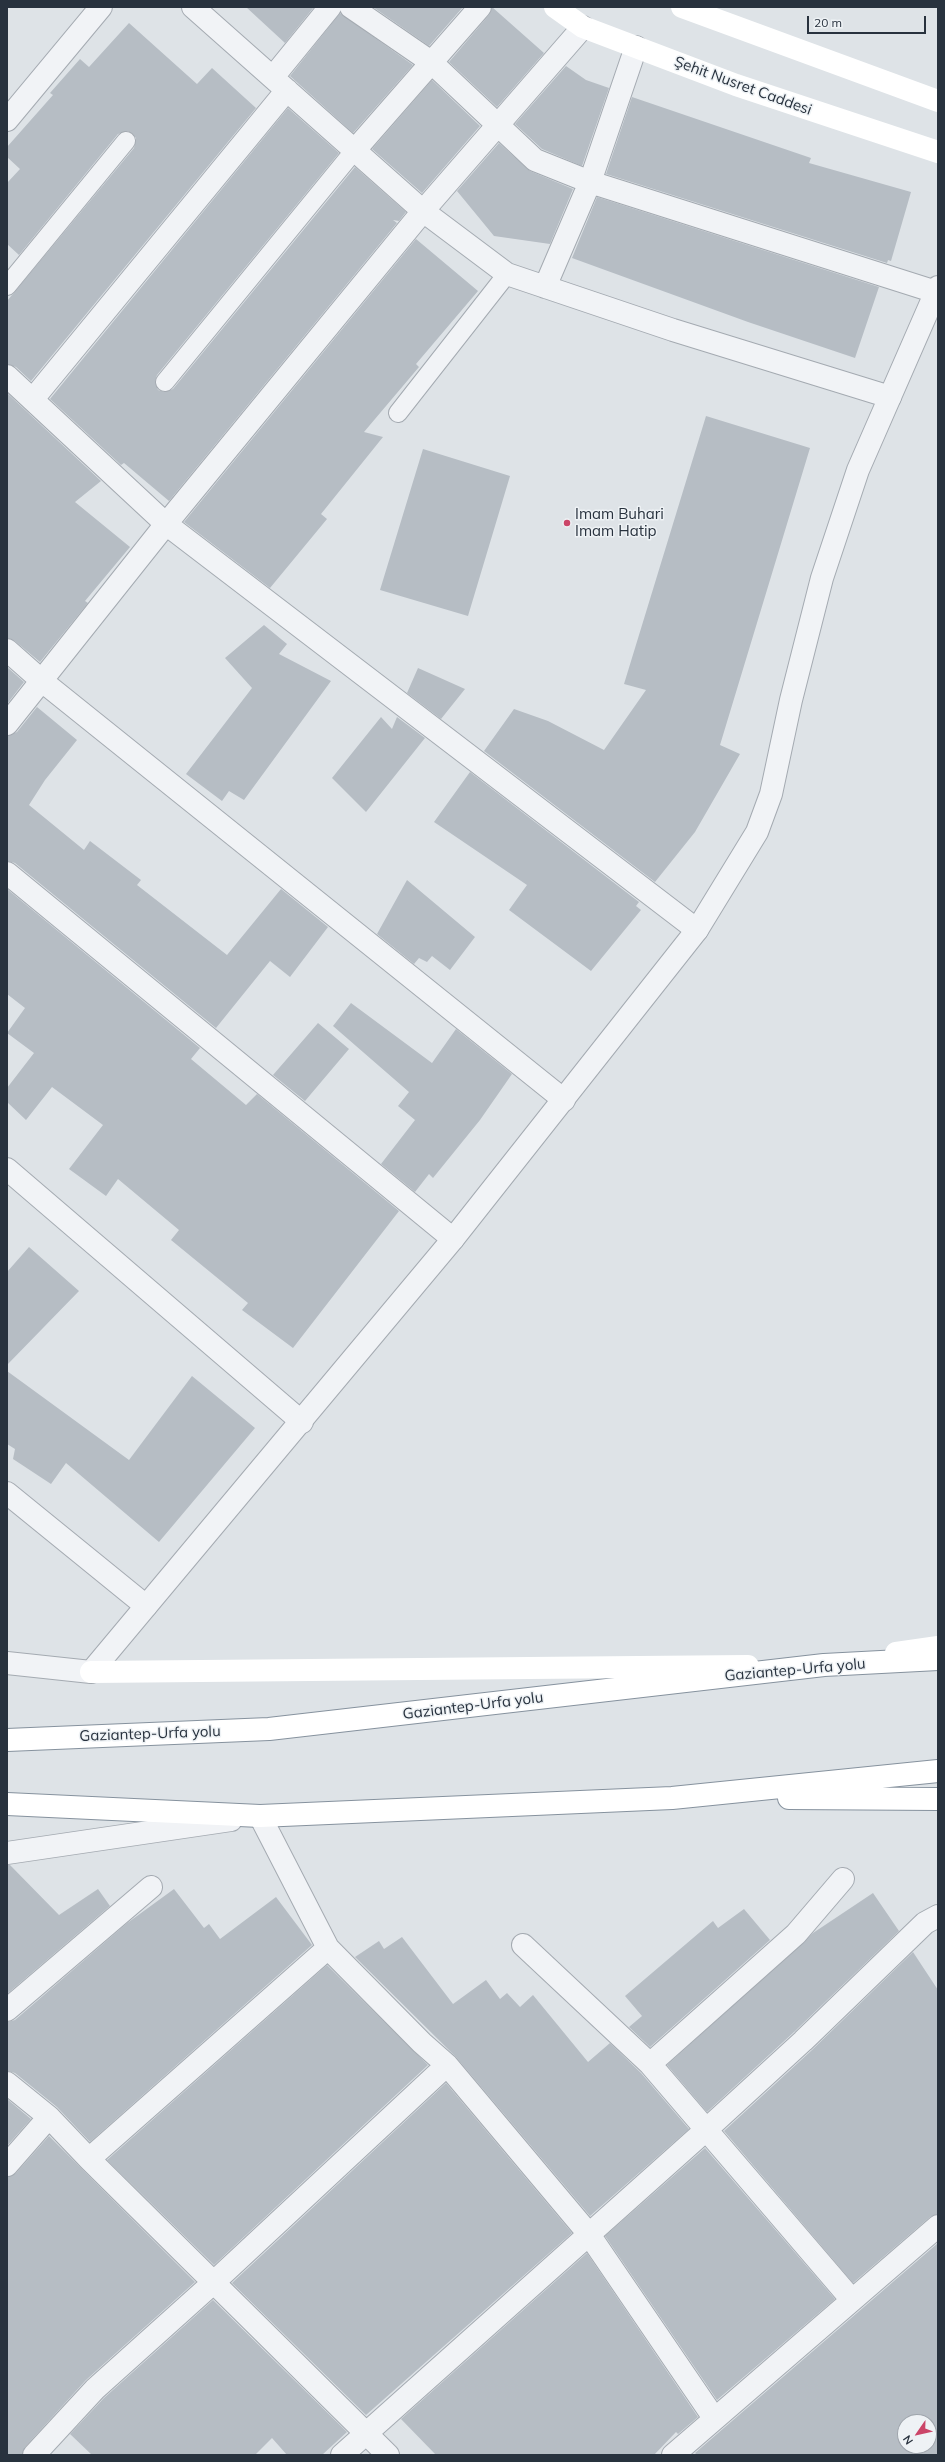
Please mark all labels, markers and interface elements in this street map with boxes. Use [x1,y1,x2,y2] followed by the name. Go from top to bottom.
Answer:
[809,8,928,34] scale bar
[814,15,842,30] text: 20 m
[672,53,814,119] street label: Şehit Nusret Caddesi
[575,505,664,540] place label: Imam Buhari Imam Hatip
[562,518,572,528] marker: Imam Buhari Imam Hatip
[724,1655,866,1685] street label: Gaziantep-Urfa yolu
[402,1688,544,1724] street label: Gaziantep-Urfa yolu
[79,1723,221,1745] street label: Gaziantep-Urfa yolu
[897,2414,937,2454] north arrow
[900,2433,916,2448] text: N

